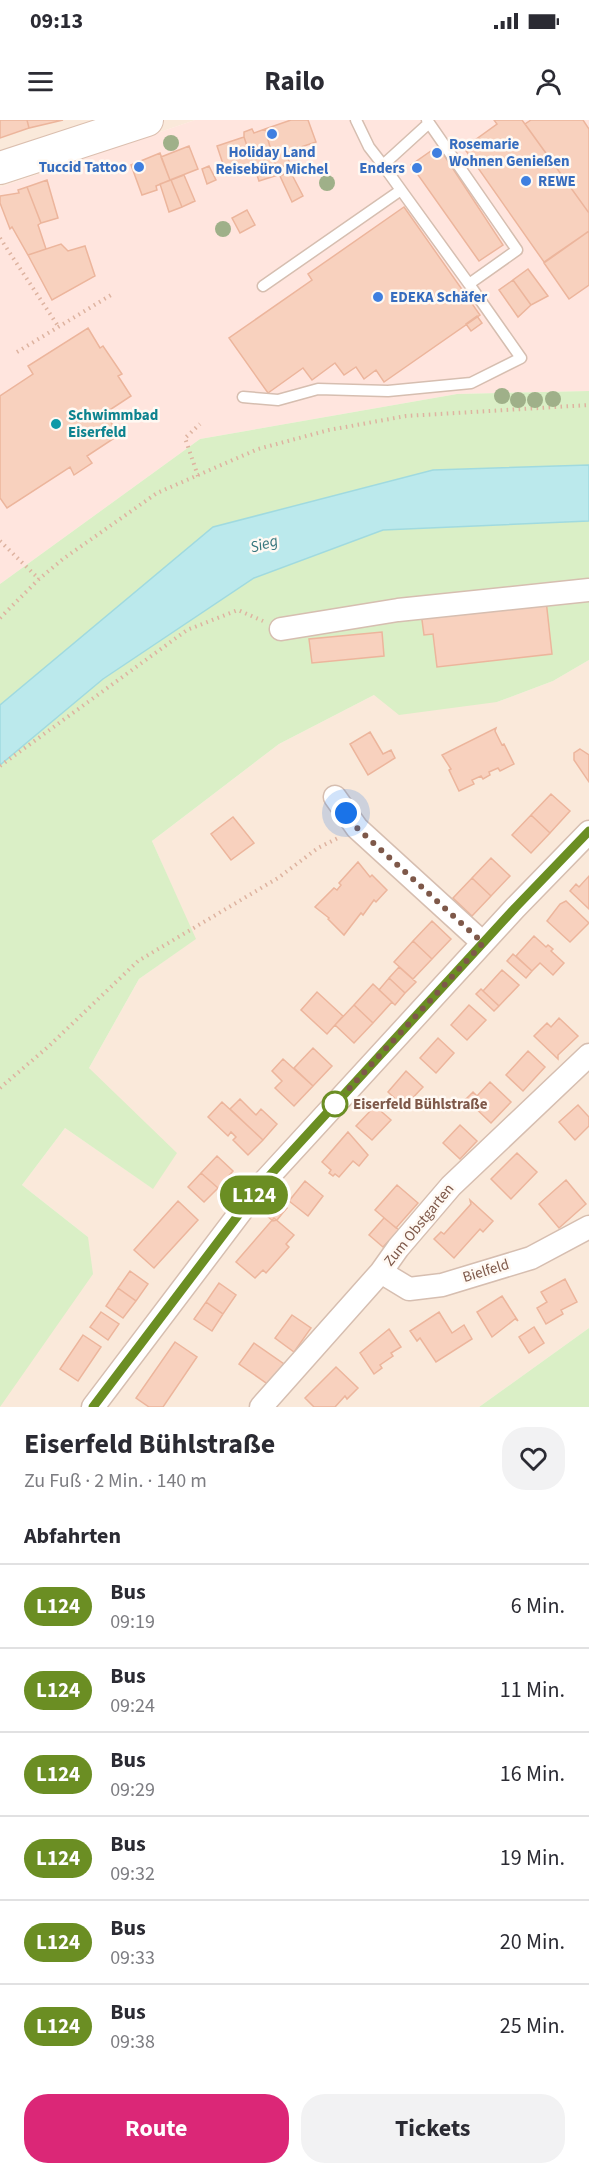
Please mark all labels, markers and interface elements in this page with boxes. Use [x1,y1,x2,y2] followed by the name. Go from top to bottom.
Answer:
[30,5,83,37] text: 09:13
[264,62,325,101] text: Railo
[24,65,57,98] icon: menu
[532,65,565,98] icon: person
[265,127,279,141] marker: Holiday Land Reisebüro Michel
[449,134,570,172] place label: Rosemarie Wohnen Genießen
[216,142,329,180] place label: Holiday Land Reisebüro Michel
[430,146,444,160] marker: Rosemarie Wohnen Genießen
[39,157,127,178] place label: Tuccid Tattoo
[359,158,405,179] place label: Enders
[132,160,146,174] marker: Tuccid Tattoo
[410,161,424,175] marker: Enders
[538,171,576,192] place label: REWE
[519,174,533,188] marker: REWE
[390,287,487,308] place label: EDEKA Schäfer
[371,290,385,304] marker: EDEKA Schäfer
[68,405,158,443] place label: Schwimmbad Eiserfeld
[49,417,63,431] marker: Schwimmbad Eiserfeld
[247,530,281,558] water label: Sieg
[331,798,361,828] your location
[322,1091,348,1117] marker: Eiserfeld Bühlstraße
[353,1094,488,1115] place label: Eiserfeld Bühlstraße
[212,1176,296,1214] line badge: L124
[379,1179,459,1271] street label: Zum Obstgarten
[232,1180,276,1210] text: L124
[460,1254,512,1288] street label: Bielfeld
[24,1424,275,1464] text: Eiserfeld Bühlstraße
[502,1427,565,1490] button: heart
[24,1467,207,1495] text: Zu Fuß · 2 Min. · 140 m
[24,1520,121,1552] text: Abfahrten
[110,1576,146,1608] text: Bus
[511,1590,565,1622] text: 6 Min.
[36,1591,80,1621] text: L124
[110,1608,155,1636] text: 09:19
[110,1660,146,1692] text: Bus
[500,1674,565,1706] text: 11 Min.
[36,1675,80,1705] text: L124
[110,1692,155,1720] text: 09:24
[110,1744,146,1776] text: Bus
[500,1758,565,1790] text: 16 Min.
[36,1759,80,1789] text: L124
[110,1776,155,1804] text: 09:29
[110,1828,146,1860] text: Bus
[500,1842,565,1874] text: 19 Min.
[36,1843,80,1873] text: L124
[110,1860,155,1888] text: 09:32
[110,1912,146,1944] text: Bus
[500,1926,565,1958] text: 20 Min.
[36,1927,80,1957] text: L124
[110,1944,155,1972] text: 09:33
[110,1996,146,2028] text: Bus
[500,2010,565,2042] text: 25 Min.
[36,2011,80,2041] text: L124
[110,2028,155,2056] text: 09:38
[24,2094,289,2163] button: Route
[301,2094,565,2163] button: Tickets

